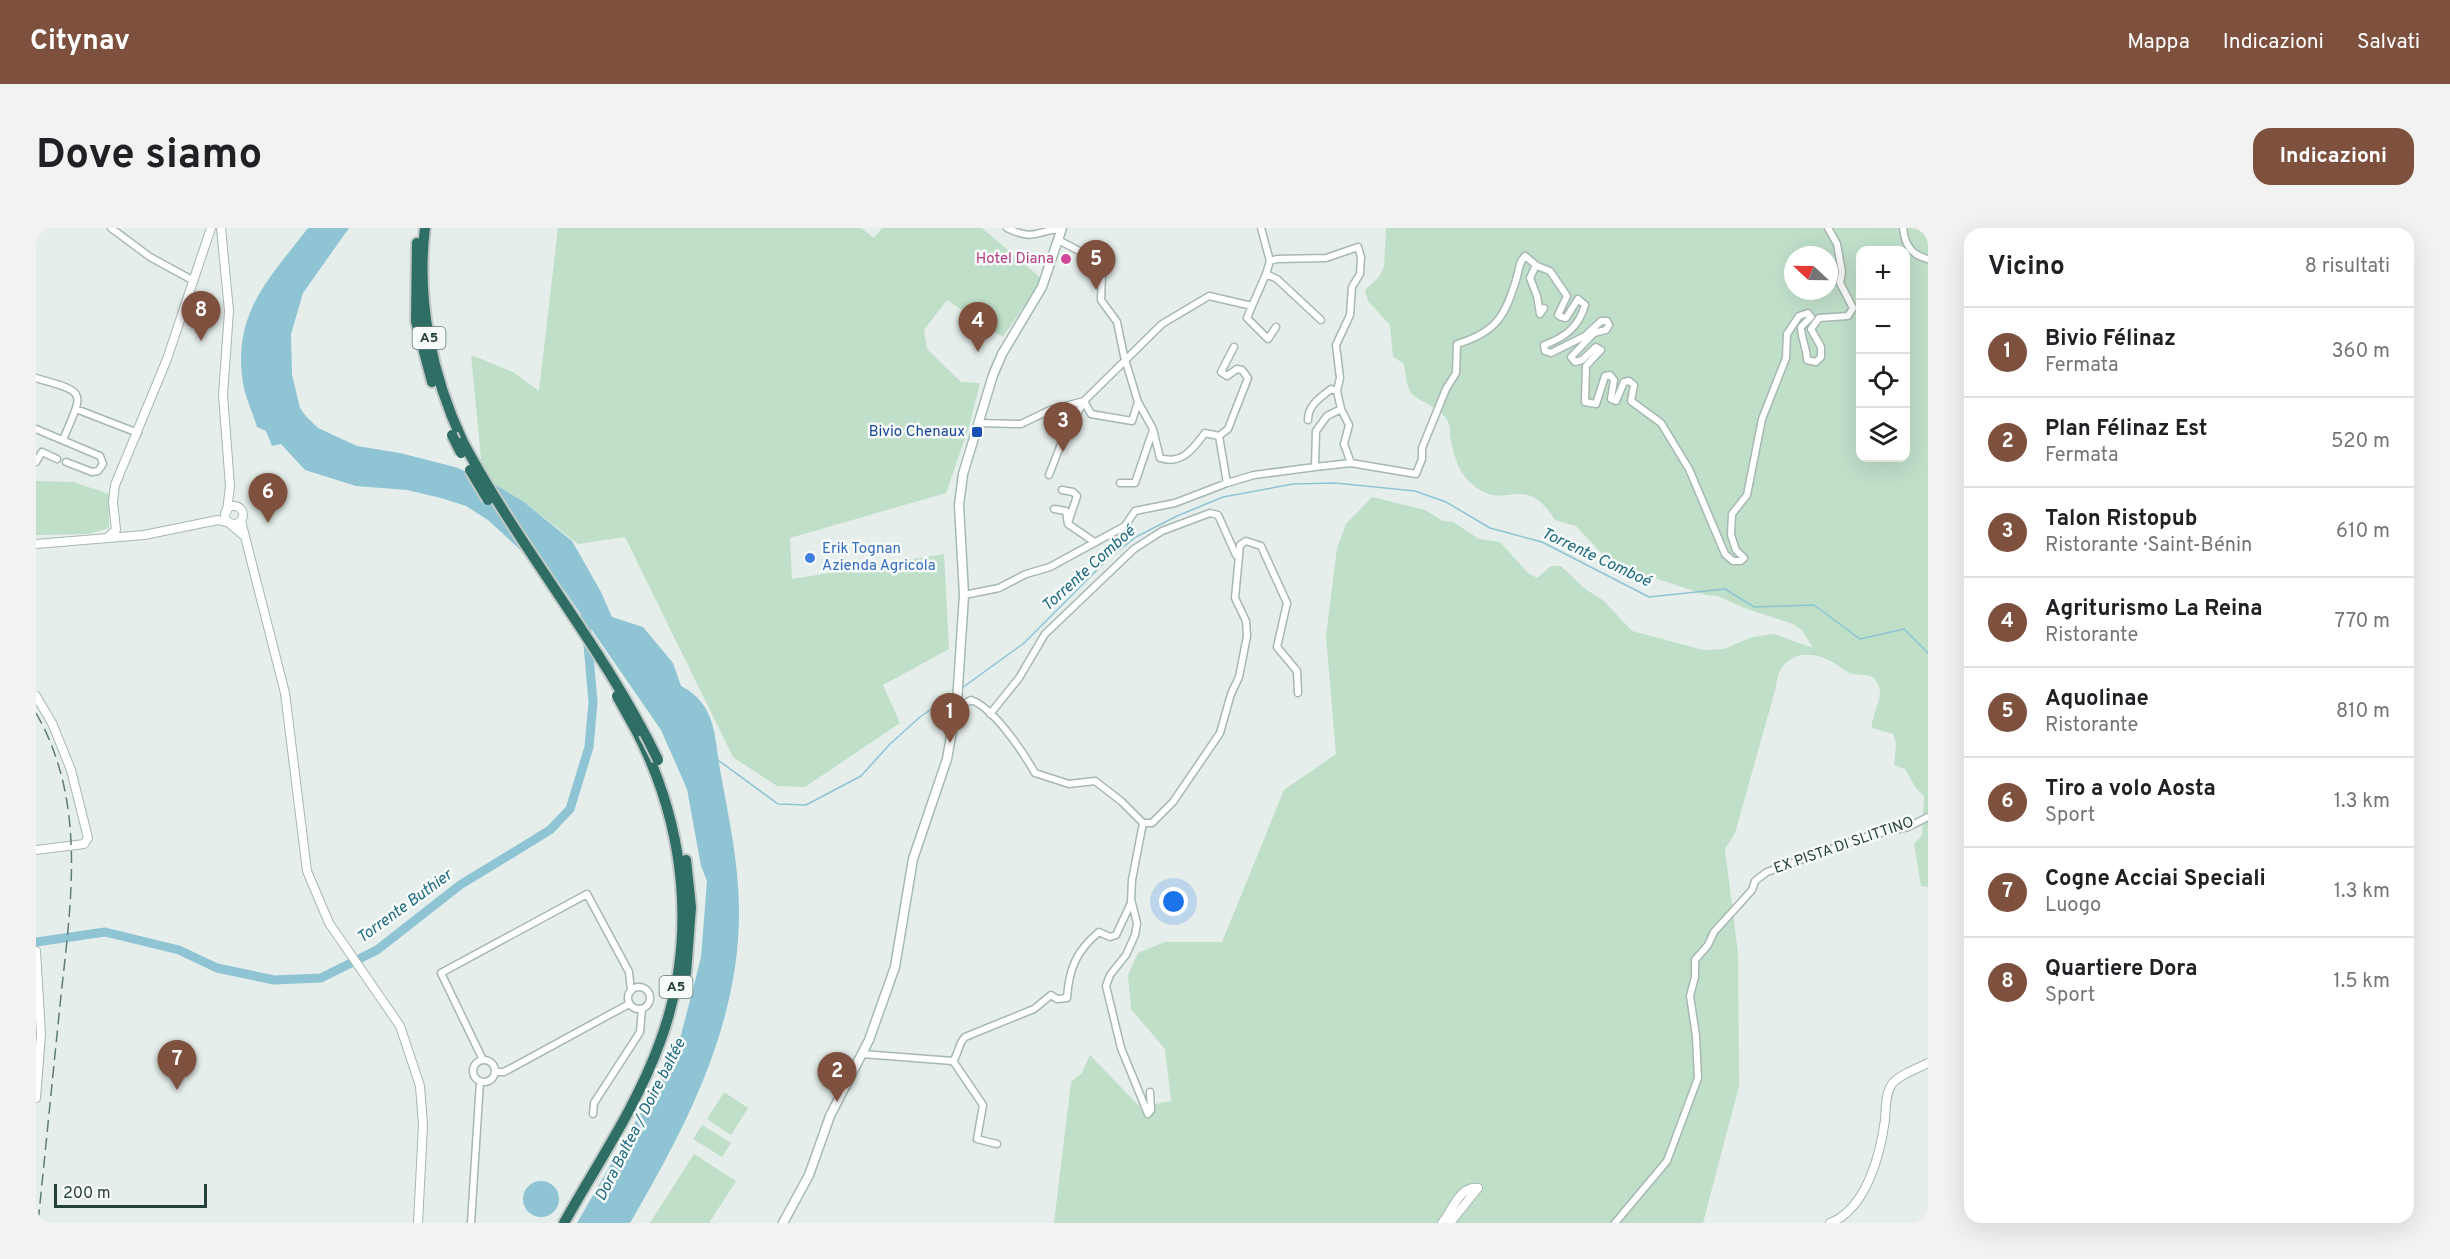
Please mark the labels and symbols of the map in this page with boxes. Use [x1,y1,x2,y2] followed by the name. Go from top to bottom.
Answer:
[1076,241,1116,290] pin: 5
[1784,246,1838,300] north arrow
[976,250,1054,269] place label: Hotel Diana
[1059,252,1073,266] marker: Hotel Diana
[182,291,220,341] pin: 8
[958,302,998,352] pin: 4
[412,327,446,349] road number: A5
[1044,402,1082,452] pin: 3
[869,423,965,442] place label: Bivio Chenaux
[970,425,984,439] marker: Bivio Chenaux
[248,474,288,523] pin: 6
[1038,521,1141,616] water label: Torrente Comboé
[1538,524,1656,593] water label: Torrente Comboé
[822,540,936,576] place label: Erik Tognan Azienda Agricola
[803,551,817,565] marker: Erik Tognan Azienda Agricola
[930,694,970,743] pin: 1
[1771,813,1917,879] street label: EX PISTA DI SLITTINO
[353,865,458,948] water label: Torrente Buthier
[1159,887,1188,916] your location
[660,976,692,998] road number: A5
[591,1035,691,1204] water label: Dora Baltea / Doire baltée
[158,1040,196,1090] pin: 7
[818,1052,856,1102] pin: 2
[54,1181,207,1208] scale bar

